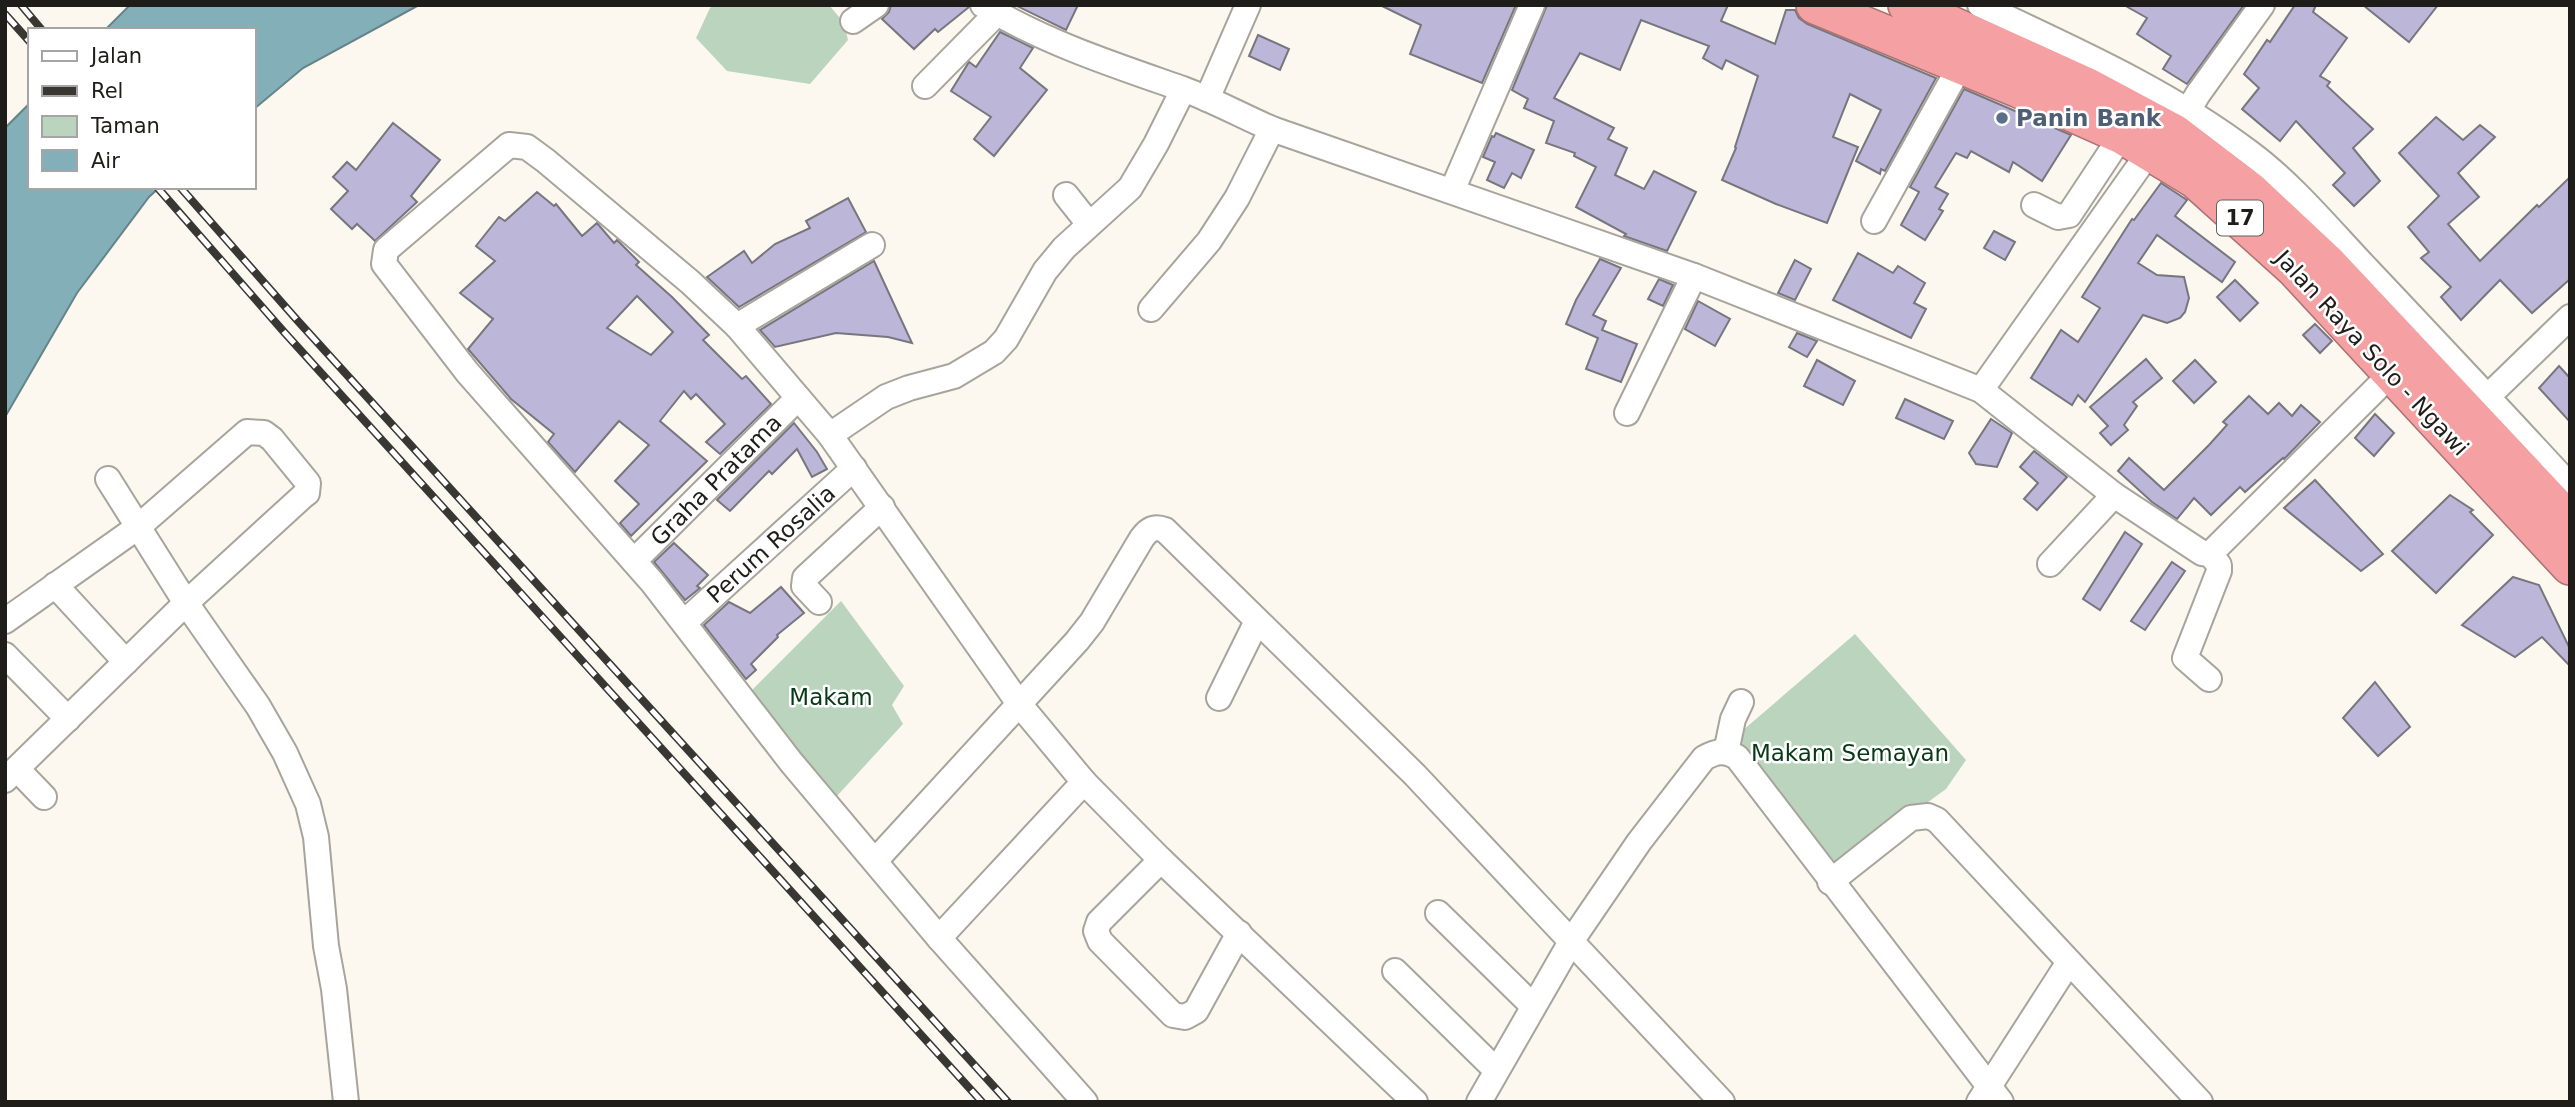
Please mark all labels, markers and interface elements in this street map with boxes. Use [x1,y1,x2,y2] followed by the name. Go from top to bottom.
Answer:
[28,28,256,189] legend
[89,44,142,68] text: Jalan
[91,79,123,103] text: Rel
[2016,105,2162,131] place label: Panin Bank
[1994,110,2010,126] marker: Panin Bank
[90,114,160,138] text: Taman
[91,149,120,173] text: Air
[2217,200,2263,235] road number: 17
[2269,244,2474,461] street label: Jalan Raya Solo - Ngawi
[645,409,787,551] street label: Graha Pratama
[702,480,840,608] street label: Perum Rosalia
[789,684,873,710] park label: Makam
[1751,740,1949,766] park label: Makam Semayan

